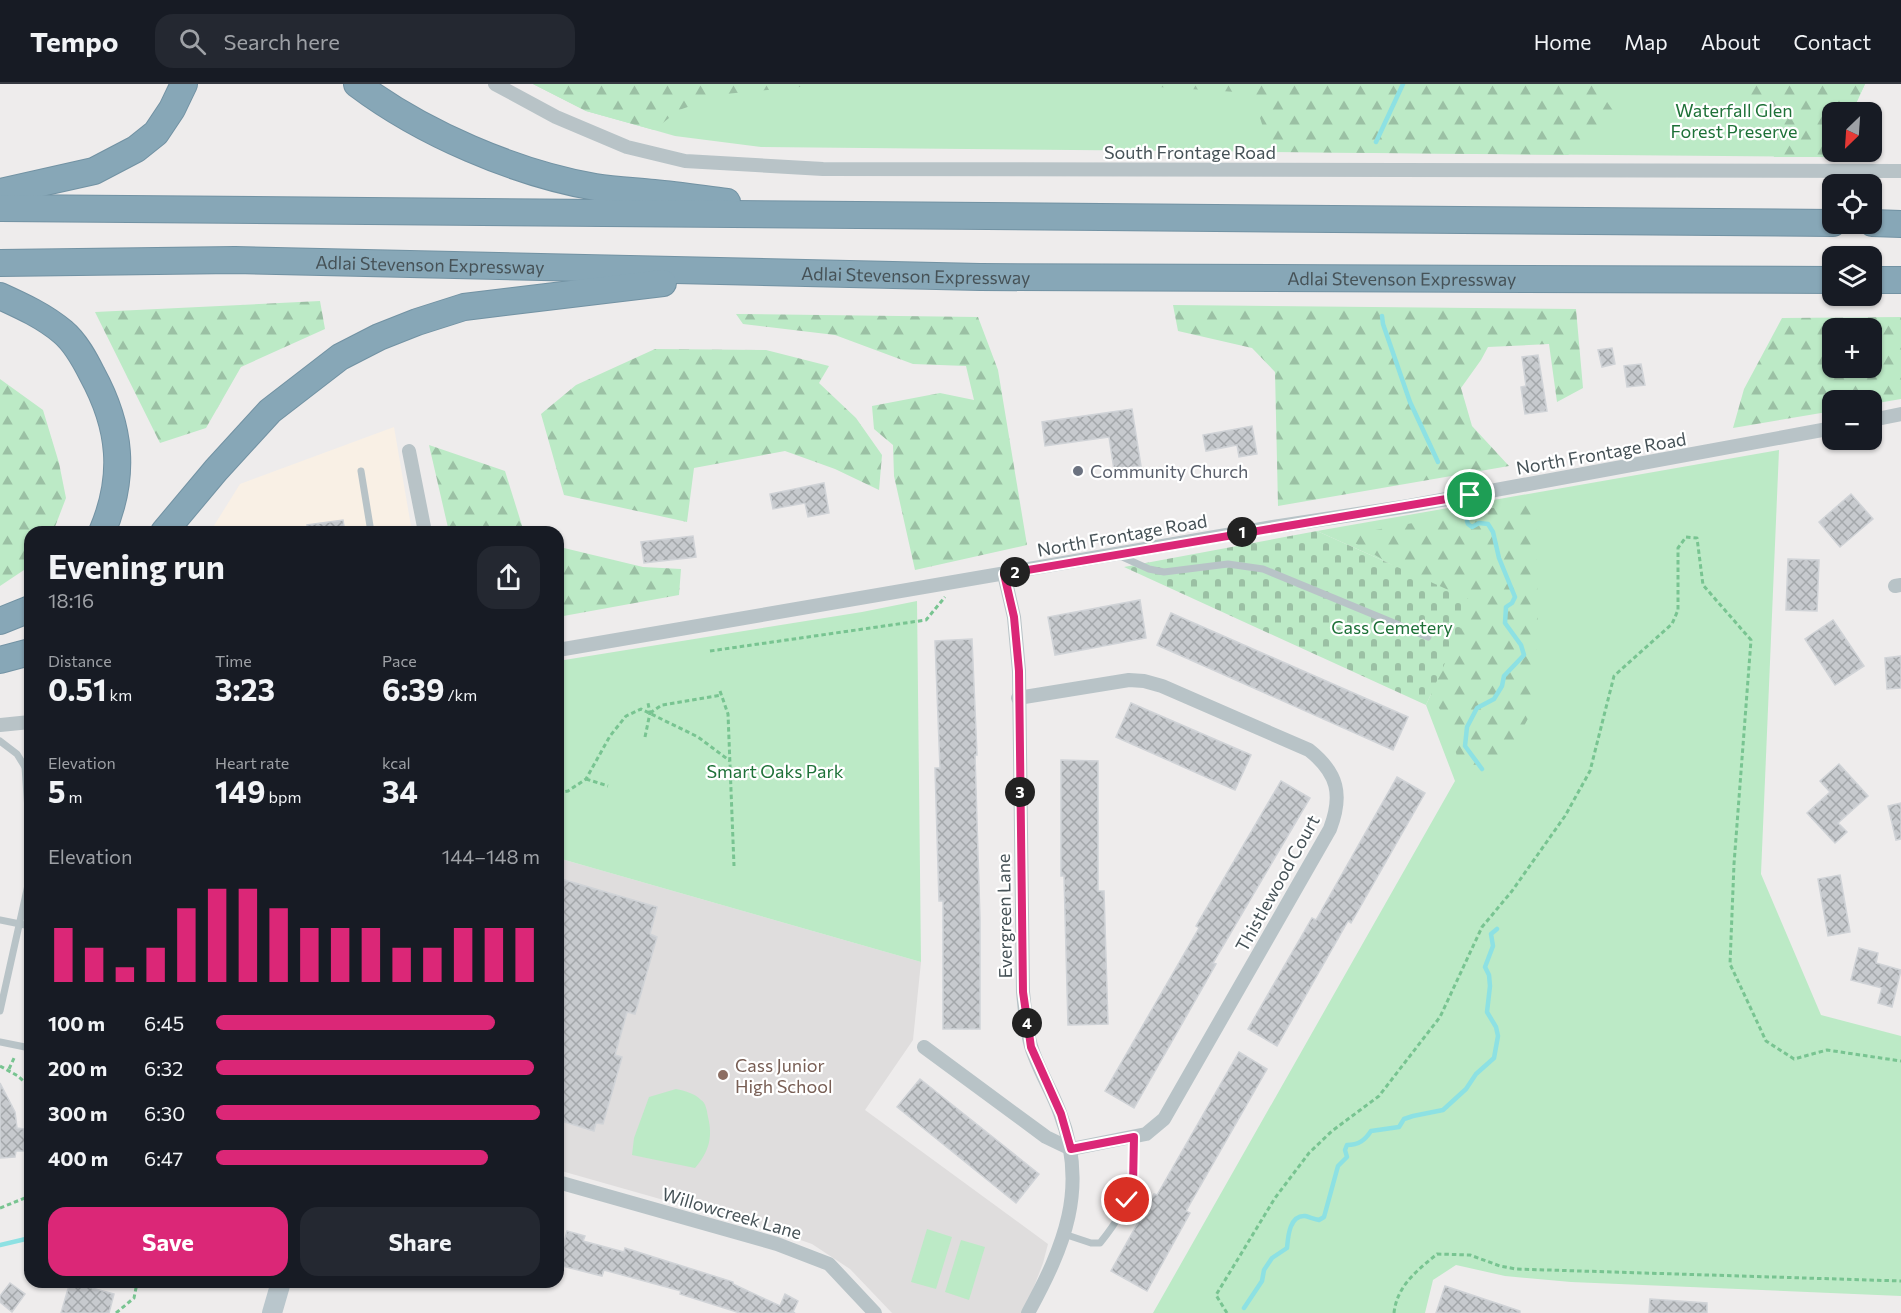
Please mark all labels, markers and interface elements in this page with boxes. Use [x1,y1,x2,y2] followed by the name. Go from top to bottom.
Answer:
[155,14,575,68] search box
[30,24,119,58] text: Tempo
[176,25,209,58] icon: search
[224,28,340,55] text: Search here
[1534,29,1591,54] text: Home
[1624,29,1668,54] text: Map
[1701,29,1760,54] text: About
[1793,29,1871,54] text: Contact
[1671,99,1798,142] park label: Waterfall Glen Forest Preserve
[1822,102,1882,162] north arrow
[1822,102,1882,450] map controls
[1104,141,1276,163] street label: South Frontage Road
[1822,174,1882,234] button: locate
[1822,246,1882,306] button: layers
[315,251,545,278] street label: Adlai Stevenson Expressway
[801,262,1030,288] street label: Adlai Stevenson Expressway
[1287,267,1516,290] street label: Adlai Stevenson Expressway
[1822,318,1882,378] button: +
[1822,390,1882,450] button: −
[1514,427,1688,479] street label: North Frontage Road
[1090,460,1248,482] place label: Community Church
[1071,464,1085,478] marker: Community Church
[1444,469,1495,520] pin
[1453,478,1486,511] icon: arrive
[1035,509,1209,561] street label: North Frontage Road
[1227,517,1257,547] pin: 1
[1238,522,1246,541] text: 1
[48,545,225,586] text: Evening run
[477,546,540,609] button: share
[1000,557,1030,587] pin: 2
[1010,562,1020,581] text: 2
[48,588,94,612] text: 18:16
[1331,616,1453,638] park label: Cass Cemetery
[48,651,112,670] text: Distance
[215,651,252,670] text: Time
[382,651,417,670] text: Pace
[48,670,107,707] text: 0.51
[215,670,275,707] text: 3:23
[382,670,444,707] text: 6:39
[107,685,132,704] text: km
[444,685,477,704] text: /km
[48,753,116,772] text: Elevation
[215,753,289,772] text: Heart rate
[382,753,411,772] text: kcal
[707,760,844,782] park label: Smart Oaks Park
[48,772,66,809] text: 5
[215,772,266,809] text: 149
[382,772,418,809] text: 34
[1005,777,1035,807] pin: 3
[1015,782,1025,801] text: 3
[66,787,83,806] text: m
[266,787,301,806] text: bpm
[1230,811,1324,955] street label: Thistlewood Court
[48,844,133,868] text: Elevation
[442,844,540,868] text: 144–148 m
[992,853,1016,979] street label: Evergreen Lane
[1012,1008,1042,1038] pin: 4
[48,1011,105,1035] text: 100 m
[144,1011,184,1035] text: 6:45
[1022,1013,1032,1032] text: 4
[735,1054,833,1097] place label: Cass Junior High School
[48,1056,107,1080] text: 200 m
[144,1056,183,1080] text: 6:32
[716,1068,730,1082] marker: Cass Junior High School
[48,1101,108,1125] text: 300 m
[144,1101,185,1125] text: 6:30
[48,1146,108,1170] text: 400 m
[144,1146,183,1170] text: 6:47
[1101,1174,1152,1225] pin
[660,1183,804,1243] street label: Willowcreek Lane
[1110,1183,1143,1216] icon: check
[48,1207,288,1276] button: Save
[300,1207,540,1276] button: Share

